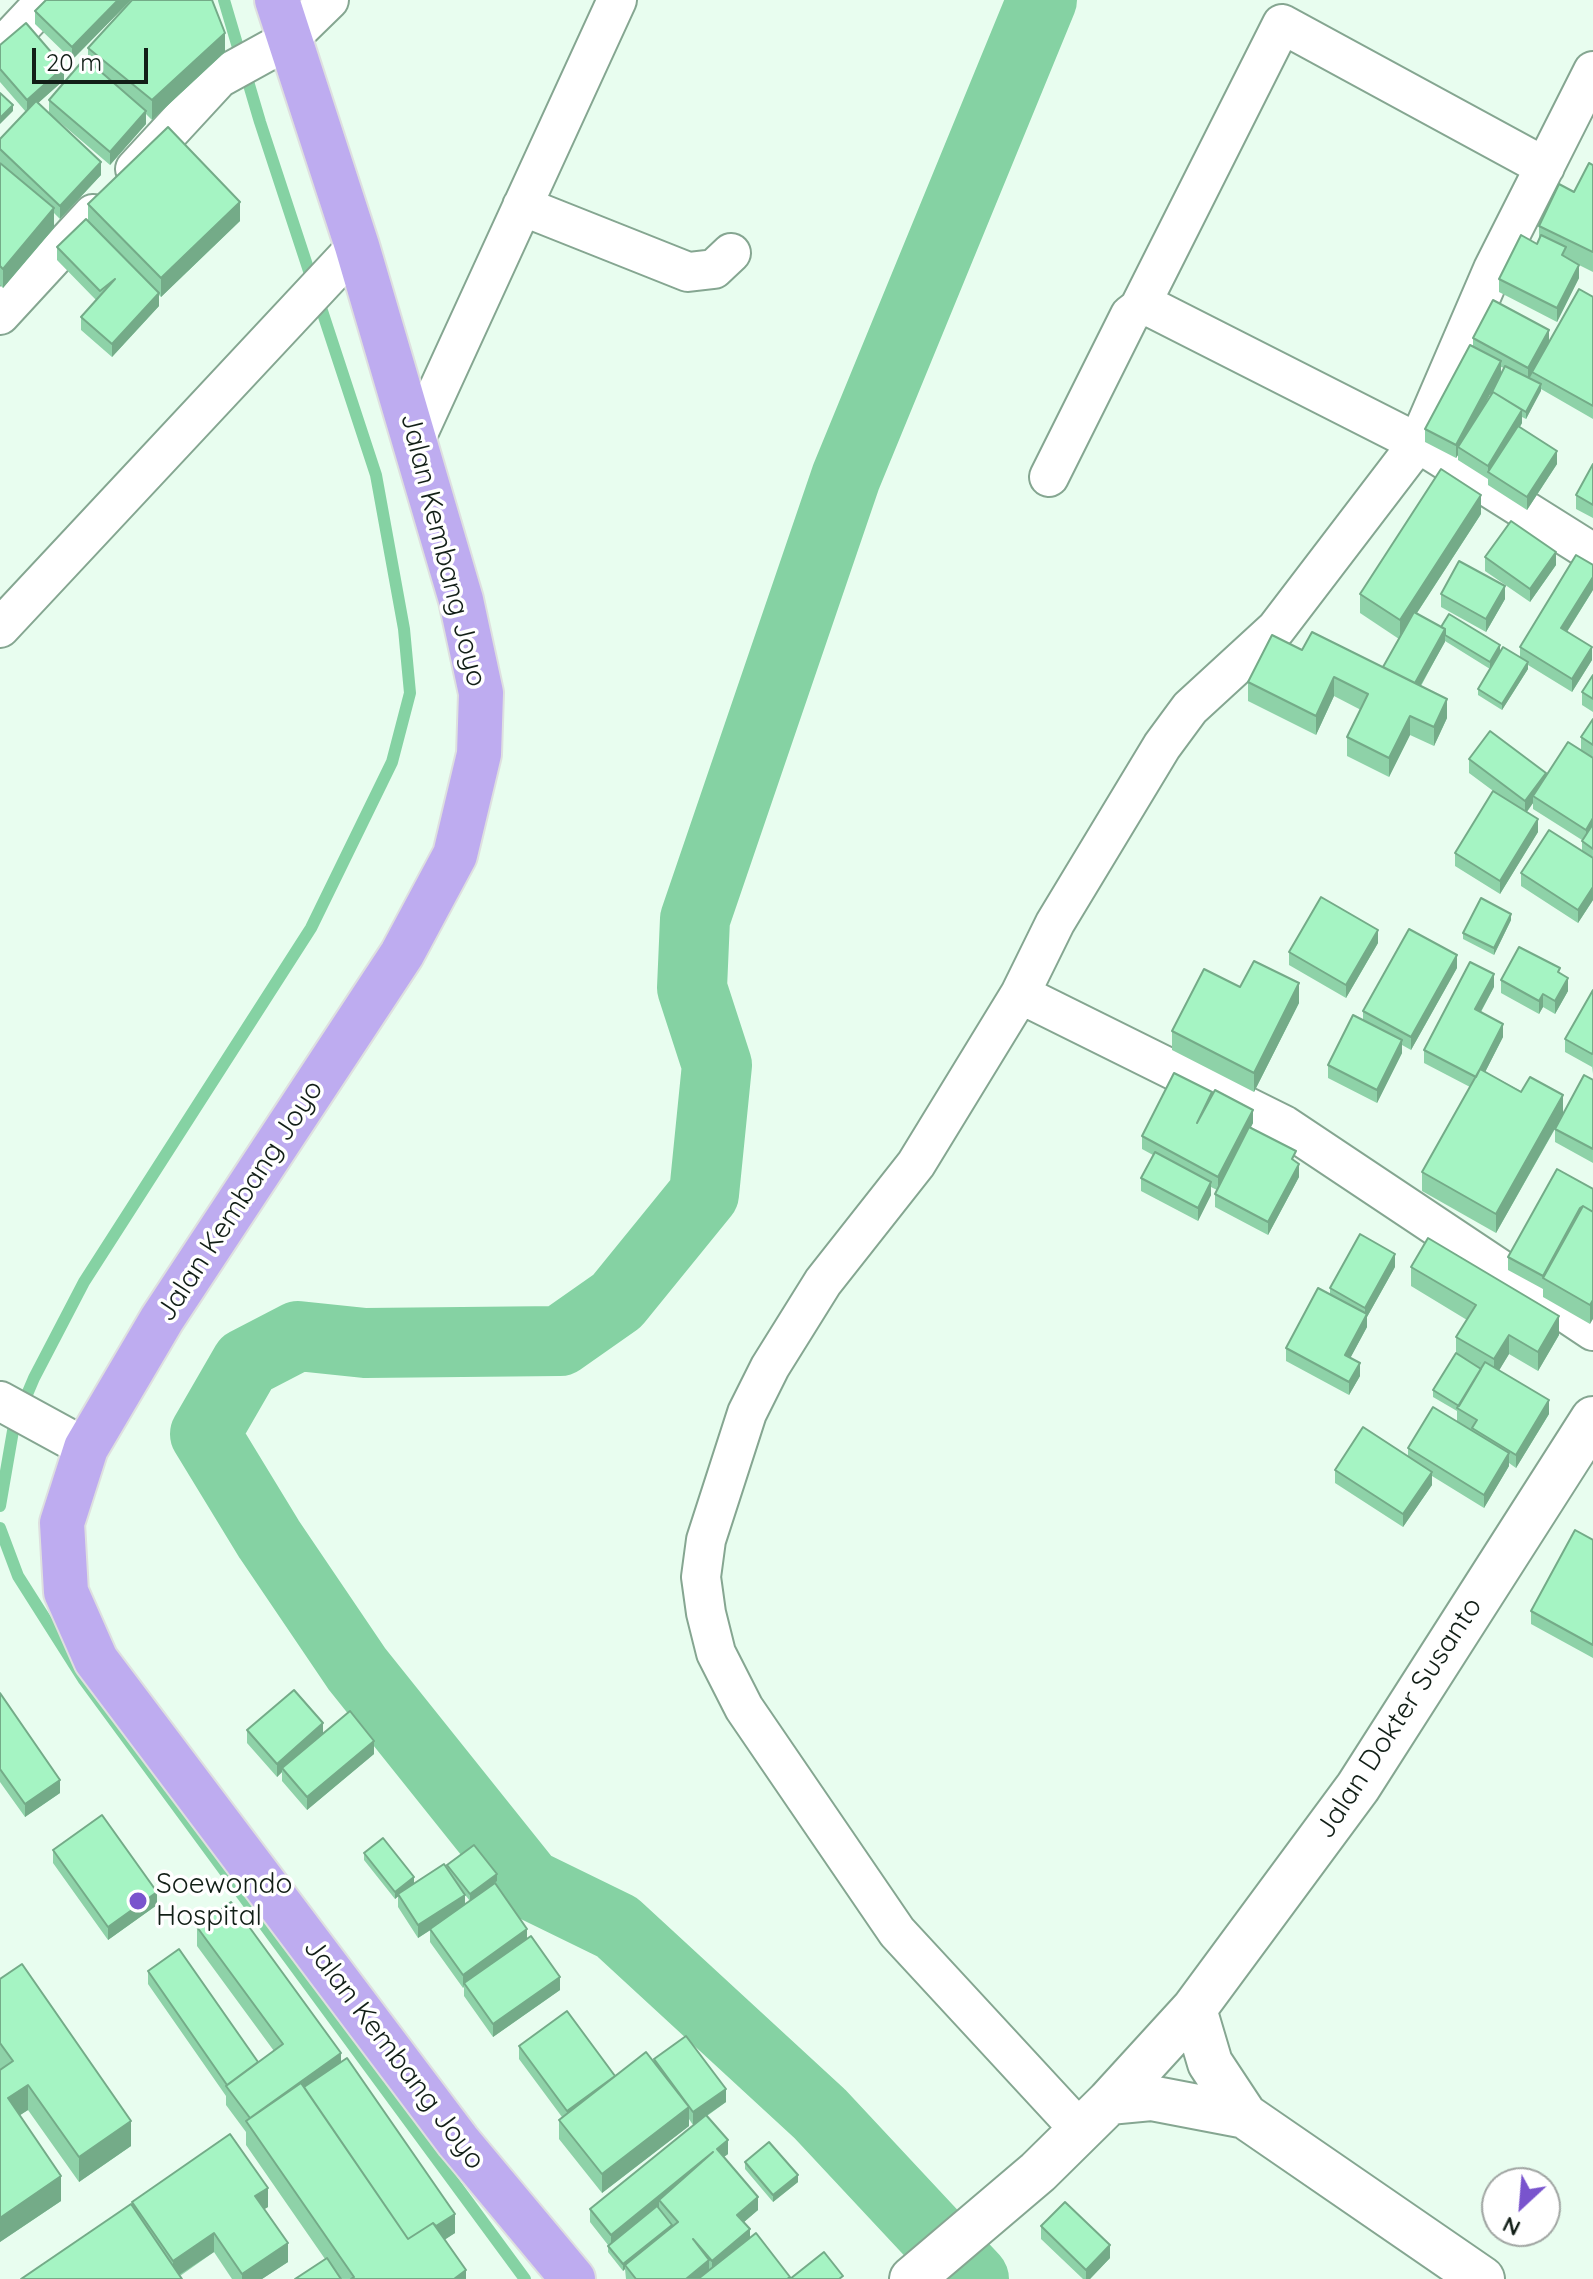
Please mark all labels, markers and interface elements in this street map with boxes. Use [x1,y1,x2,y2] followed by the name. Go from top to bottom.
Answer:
[36,32,152,82] scale bar
[46,47,102,77] text: 20 m
[393,410,493,690] street label: Jalan Kembang Joyo
[149,1074,331,1328] street label: Jalan Kembang Joyo
[1309,1591,1489,1845] street label: Jalan Dokter Susanto
[156,1868,292,1934] place label: Soewondo Hospital
[127,1890,149,1912] marker: Soewondo Hospital
[296,1932,492,2176] street label: Jalan Kembang Joyo
[1481,2167,1561,2247] north arrow
[1498,2211,1525,2243] text: N

